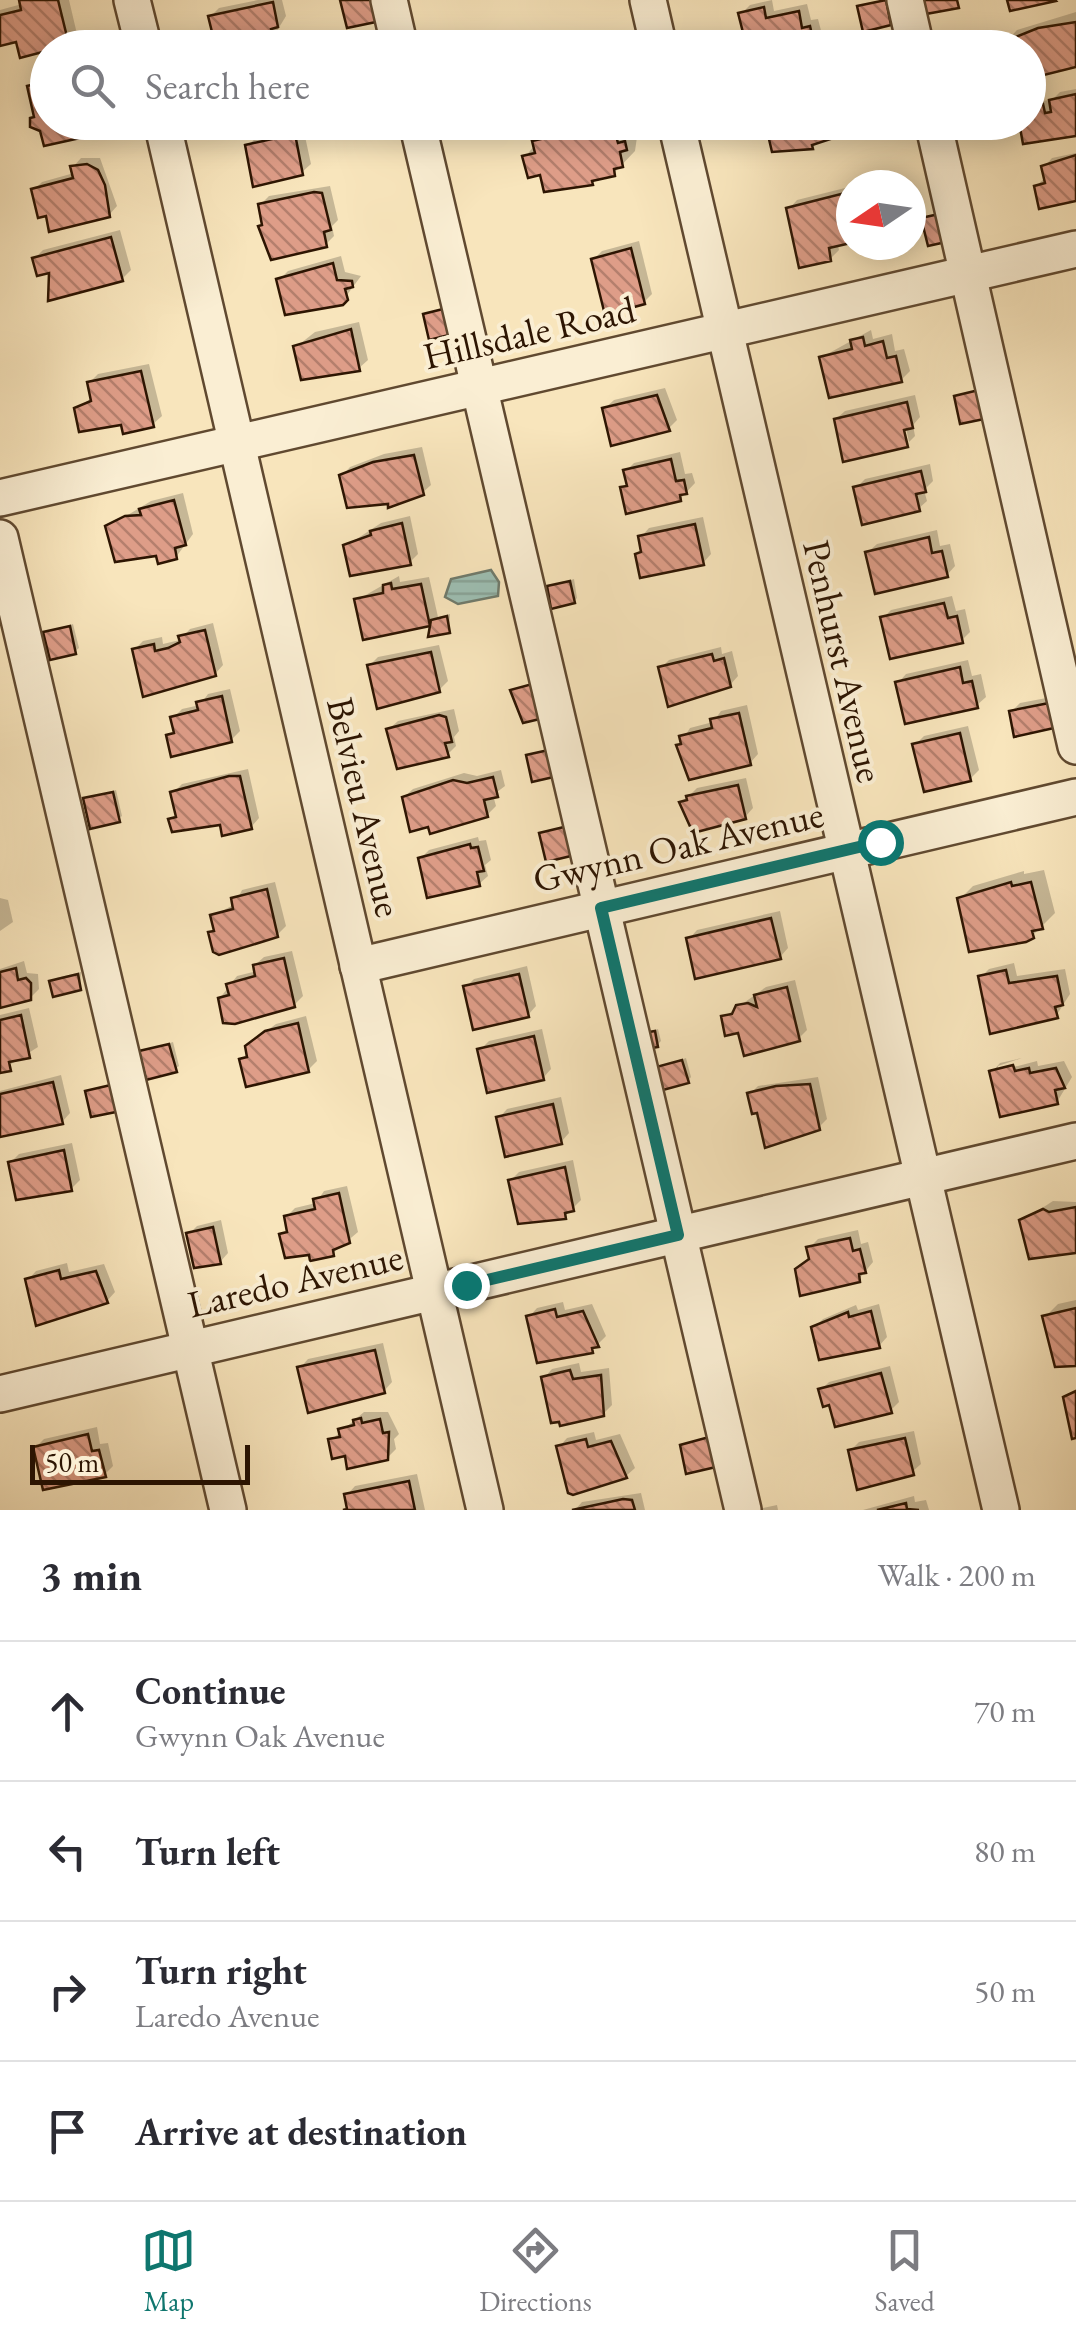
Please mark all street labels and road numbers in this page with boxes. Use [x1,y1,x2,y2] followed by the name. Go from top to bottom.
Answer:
[418,284,641,380] street label: Hillsdale Road
[792,535,896,787] street label: Penhurst Avenue
[316,692,414,922] street label: Belvieu Avenue
[528,789,828,903] street label: Gwynn Oak Avenue
[183,1231,407,1329] street label: Laredo Avenue

